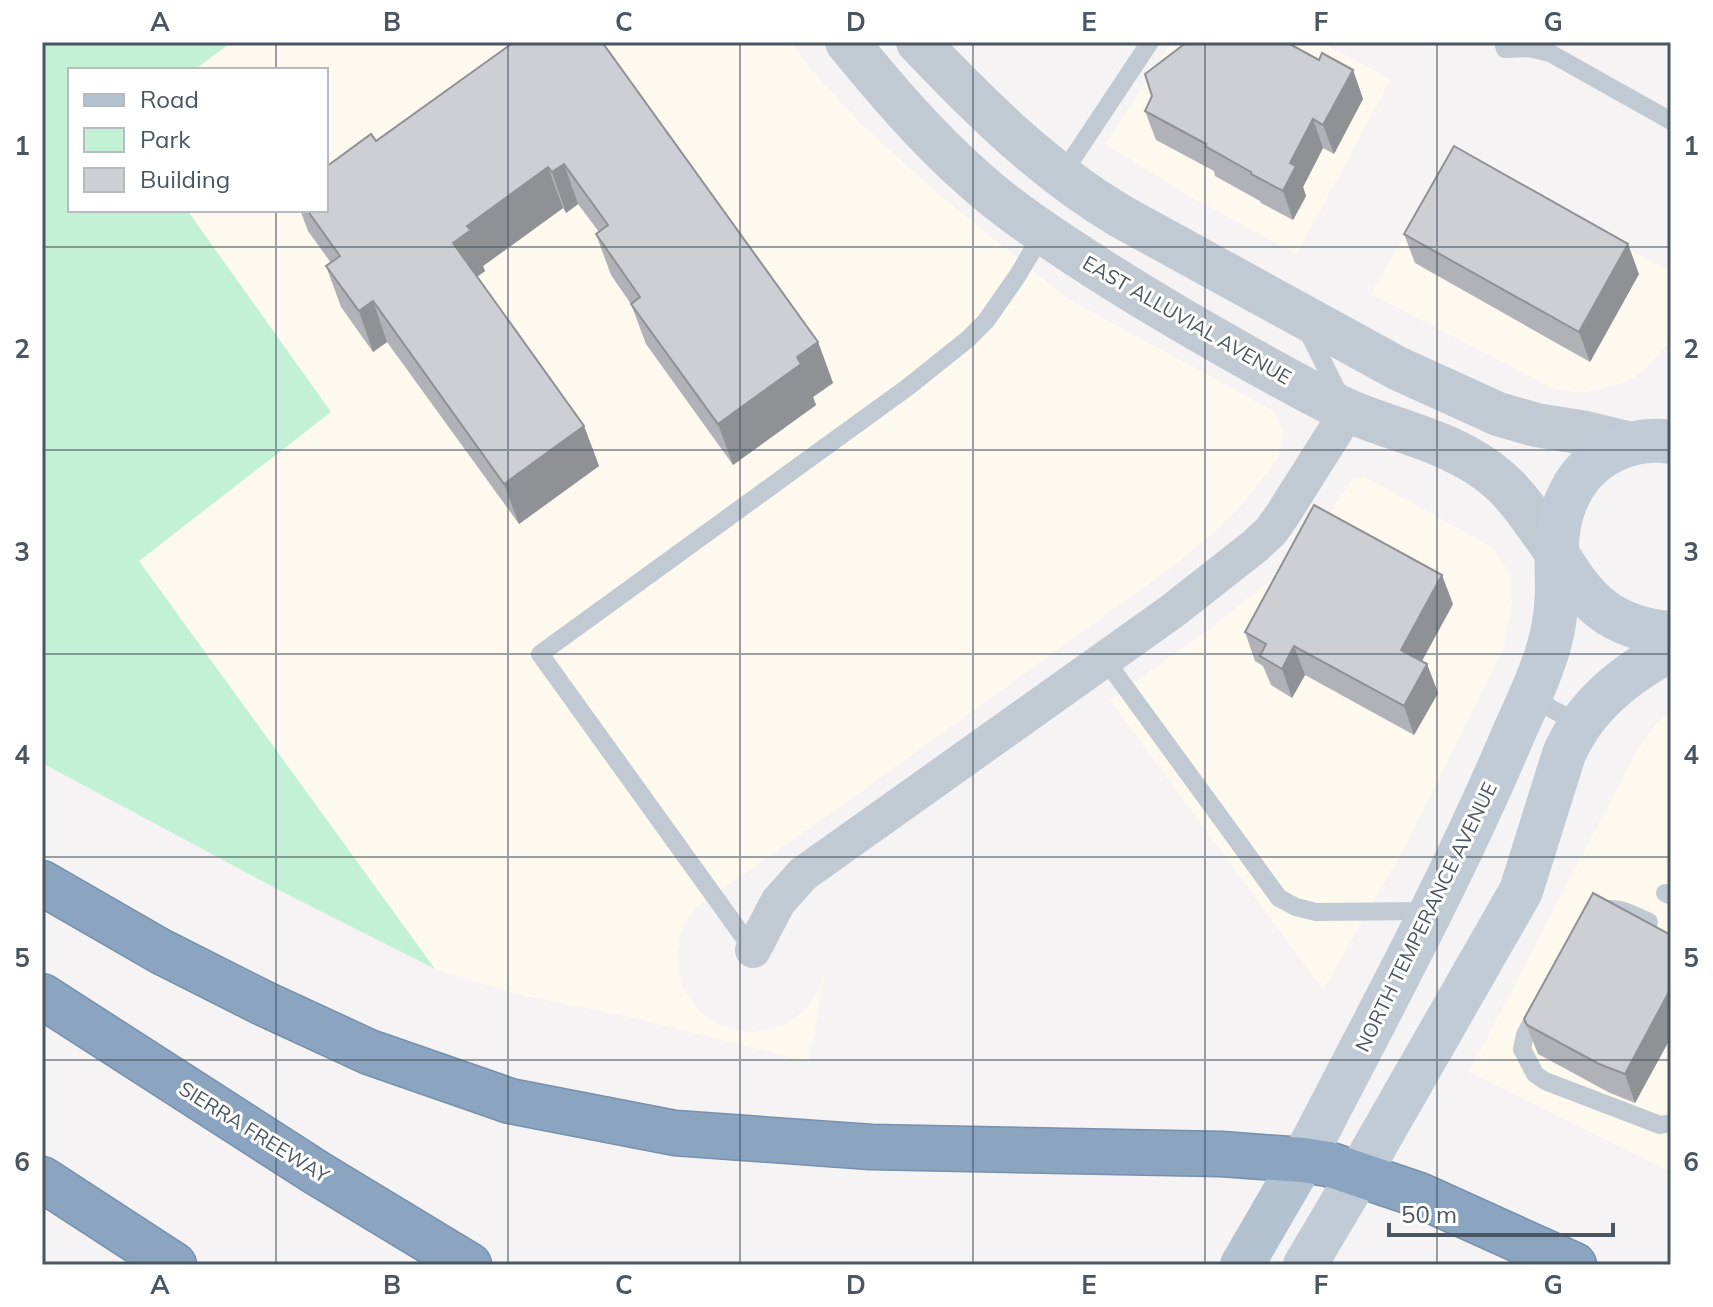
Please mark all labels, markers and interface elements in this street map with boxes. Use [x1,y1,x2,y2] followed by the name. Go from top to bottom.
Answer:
[150,5,170,38] text: A
[383,5,401,38] text: B
[615,5,633,38] text: C
[846,5,866,38] text: D
[1081,5,1097,38] text: E
[1314,5,1329,38] text: F
[1543,5,1563,38] text: G
[68,68,328,212] legend
[140,84,199,114] text: Road
[140,124,191,154] text: Park
[14,129,30,162] text: 1
[1683,129,1699,162] text: 1
[140,164,230,194] text: Building
[1079,250,1296,390] street label: EAST ALLUVIAL AVENUE
[14,332,30,365] text: 2
[1683,332,1699,365] text: 2
[14,535,30,568] text: 3
[1683,535,1699,568] text: 3
[14,738,30,771] text: 4
[1683,738,1699,771] text: 4
[1349,778,1502,1056] street label: NORTH TEMPERANCE AVENUE
[14,941,30,974] text: 5
[1683,941,1699,974] text: 5
[175,1075,335,1188] street label: SIERRA FREEWAY
[14,1145,30,1178] text: 6
[1683,1145,1699,1178] text: 6
[1389,1187,1613,1237] scale bar
[1401,1199,1457,1229] text: 50 m
[150,1268,170,1301] text: A
[383,1268,401,1301] text: B
[615,1268,633,1301] text: C
[846,1268,866,1301] text: D
[1081,1268,1097,1301] text: E
[1314,1268,1329,1301] text: F
[1543,1268,1563,1301] text: G

